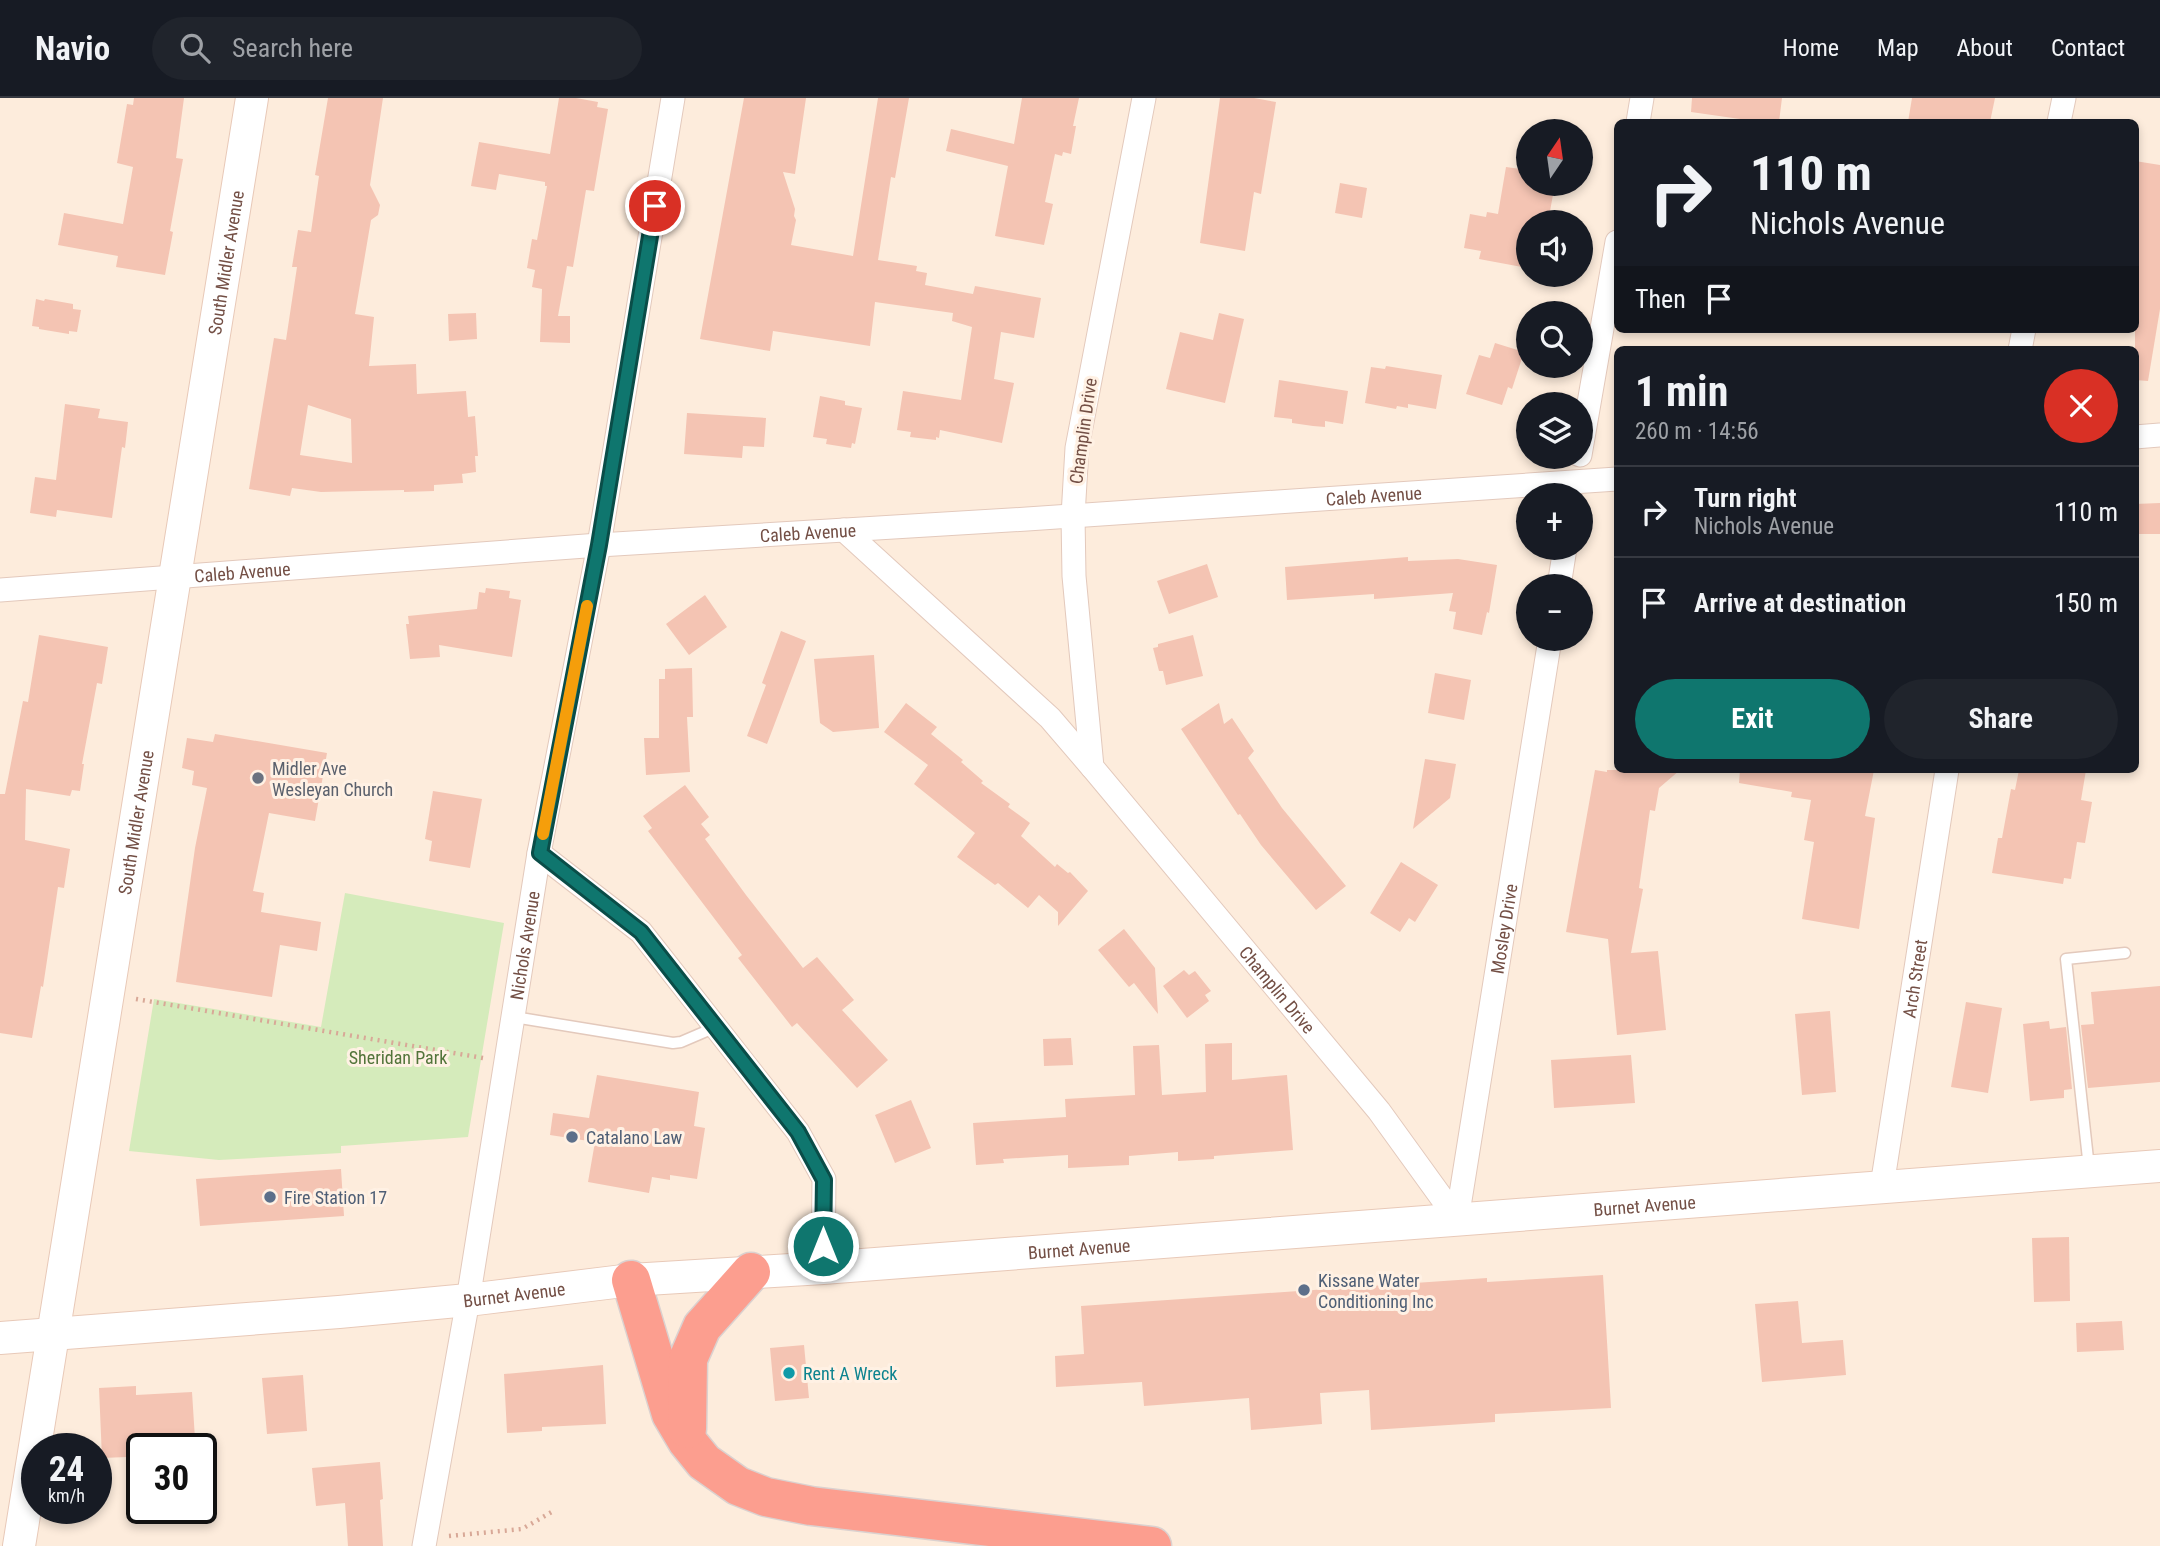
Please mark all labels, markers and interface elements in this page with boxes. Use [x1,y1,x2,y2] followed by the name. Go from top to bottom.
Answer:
[152,17,642,80] search box
[35,29,110,68] text: Navio
[176,29,214,67] icon: search
[232,33,353,63] text: Search here
[1783,34,1839,62] text: Home
[1877,34,1919,62] text: Map
[1957,34,2013,62] text: About
[2051,34,2125,62] text: Contact
[1516,119,1592,196] north arrow
[1516,119,1593,651] map controls
[1750,145,1872,202] text: 110 m
[1635,147,1726,238] icon: right
[625,176,685,236] pin
[636,187,674,225] icon: arrive
[204,189,247,336] street label: South Midler Avenue
[1750,204,1945,242] text: Nichols Avenue
[1516,210,1593,287] button: sound
[1700,280,1738,318] icon: arrive
[1635,284,1686,314] text: Then
[1516,301,1593,378] button: search
[1635,367,1728,416] text: 1 min
[2044,369,2118,443] button: close
[1065,377,1101,485] street label: Champlin Drive
[1516,392,1593,469] button: layers
[1635,418,1759,445] text: 260 m · 14:56
[1325,482,1422,509] street label: Caleb Avenue
[1516,483,1593,560] button: +
[1694,483,1796,513] text: Turn right
[1635,493,1673,531] icon: right
[2054,497,2118,527] text: 110 m
[1694,513,1834,540] text: Nichols Avenue
[759,519,857,546] street label: Caleb Avenue
[194,558,291,586] street label: Caleb Avenue
[1516,574,1593,651] button: −
[1635,584,1673,622] icon: arrive
[1694,588,1906,618] text: Arrive at destination
[2054,588,2118,618] text: 150 m
[1635,679,1870,759] button: Exit
[1884,679,2118,759] button: Share
[113,749,157,896] street label: South Midler Avenue
[272,758,393,800] place label: Midler Ave Wesleyan Church
[250,770,266,786] marker: Midler Ave Wesleyan Church
[1486,882,1521,975] street label: Mosley Drive
[505,890,543,1001] street label: Nichols Avenue
[1898,938,1931,1019] street label: Arch Street
[1235,942,1320,1037] street label: Champlin Drive
[349,1047,447,1068] park label: Sheridan Park
[586,1127,683,1148] place label: Catalano Law
[564,1129,580,1145] marker: Catalano Law
[284,1187,387,1208] place label: Fire Station 17
[262,1189,278,1205] marker: Fire Station 17
[1593,1191,1696,1220] street label: Burnet Avenue
[786,1209,860,1283] position arrow
[1027,1234,1131,1263] street label: Burnet Avenue
[1318,1270,1434,1312] place label: Kissane Water Conditioning Inc
[462,1278,566,1311] street label: Burnet Avenue
[1296,1282,1312,1298] marker: Kissane Water Conditioning Inc
[803,1363,897,1384] place label: Rent A Wreck
[781,1365,797,1381] marker: Rent A Wreck
[126,1433,217,1524] speed limit sign: 30
[49,1449,84,1490] text: 24
[48,1485,85,1506] text: km/h

